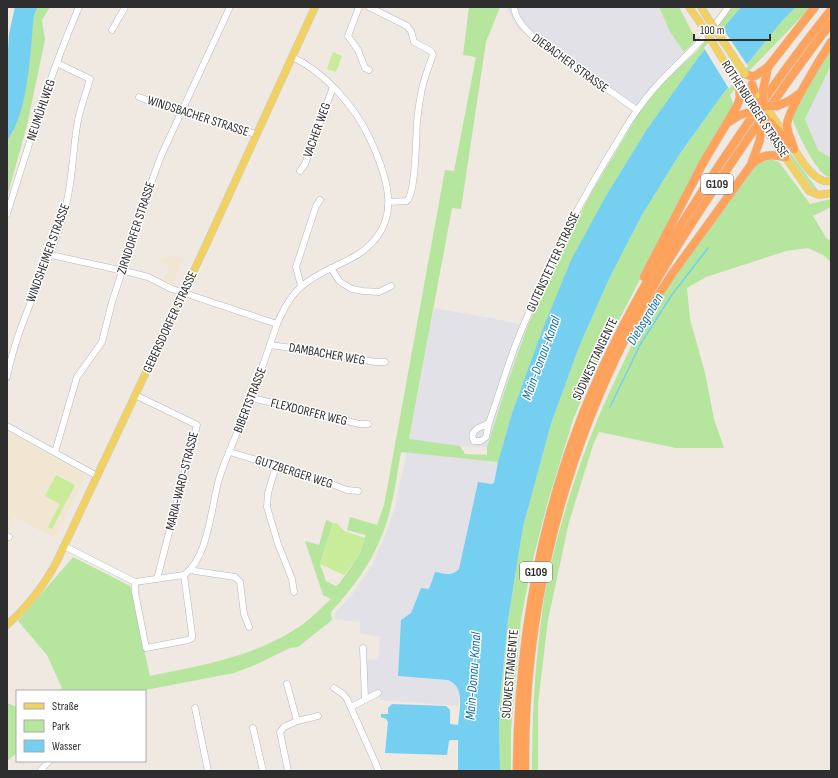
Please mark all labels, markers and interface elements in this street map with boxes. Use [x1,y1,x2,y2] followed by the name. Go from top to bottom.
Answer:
[694,16,770,42] scale bar
[700,23,725,38] text: 100 m
[529,30,611,96] street label: DIEBACHER STRASSE
[718,57,792,161] street label: ROTHENBURGER STRASSE
[22,77,59,143] street label: NEUMÜHLWEG
[145,92,251,140] street label: WINDSBACHER STRASSE
[300,100,334,160] street label: VACHER WEG
[701,174,733,194] road number: G109
[113,180,159,276] street label: ZIRNDORFER STRASSE
[23,201,73,305] street label: WINDSHEIMER STRASSE
[523,209,583,315] street label: GUTENSTETTER STRASSE
[139,269,201,375] street label: GEBERSDORFER STRASSE
[623,290,667,348] water label: Diebsgraben
[518,313,564,402] water label: Main-Donau-Kanal
[568,315,621,403] street label: SÜDWESTTANGENTE
[288,339,366,369] street label: DAMBACHER WEG
[230,365,270,435] street label: BIBERTSTRASSE
[269,395,349,429] street label: FLEXDORFER WEG
[162,430,202,532] street label: MARIA-WARD-STRASSE
[253,452,335,492] street label: GUTZBERGER WEG
[520,562,552,582] road number: G109
[497,629,522,719] street label: SÜDWESTTANGENTE
[461,631,485,720] water label: Main-Donau-Kanal
[16,690,146,762] legend
[52,699,79,714] text: Straße
[52,719,70,734] text: Park
[52,739,81,754] text: Wasser

